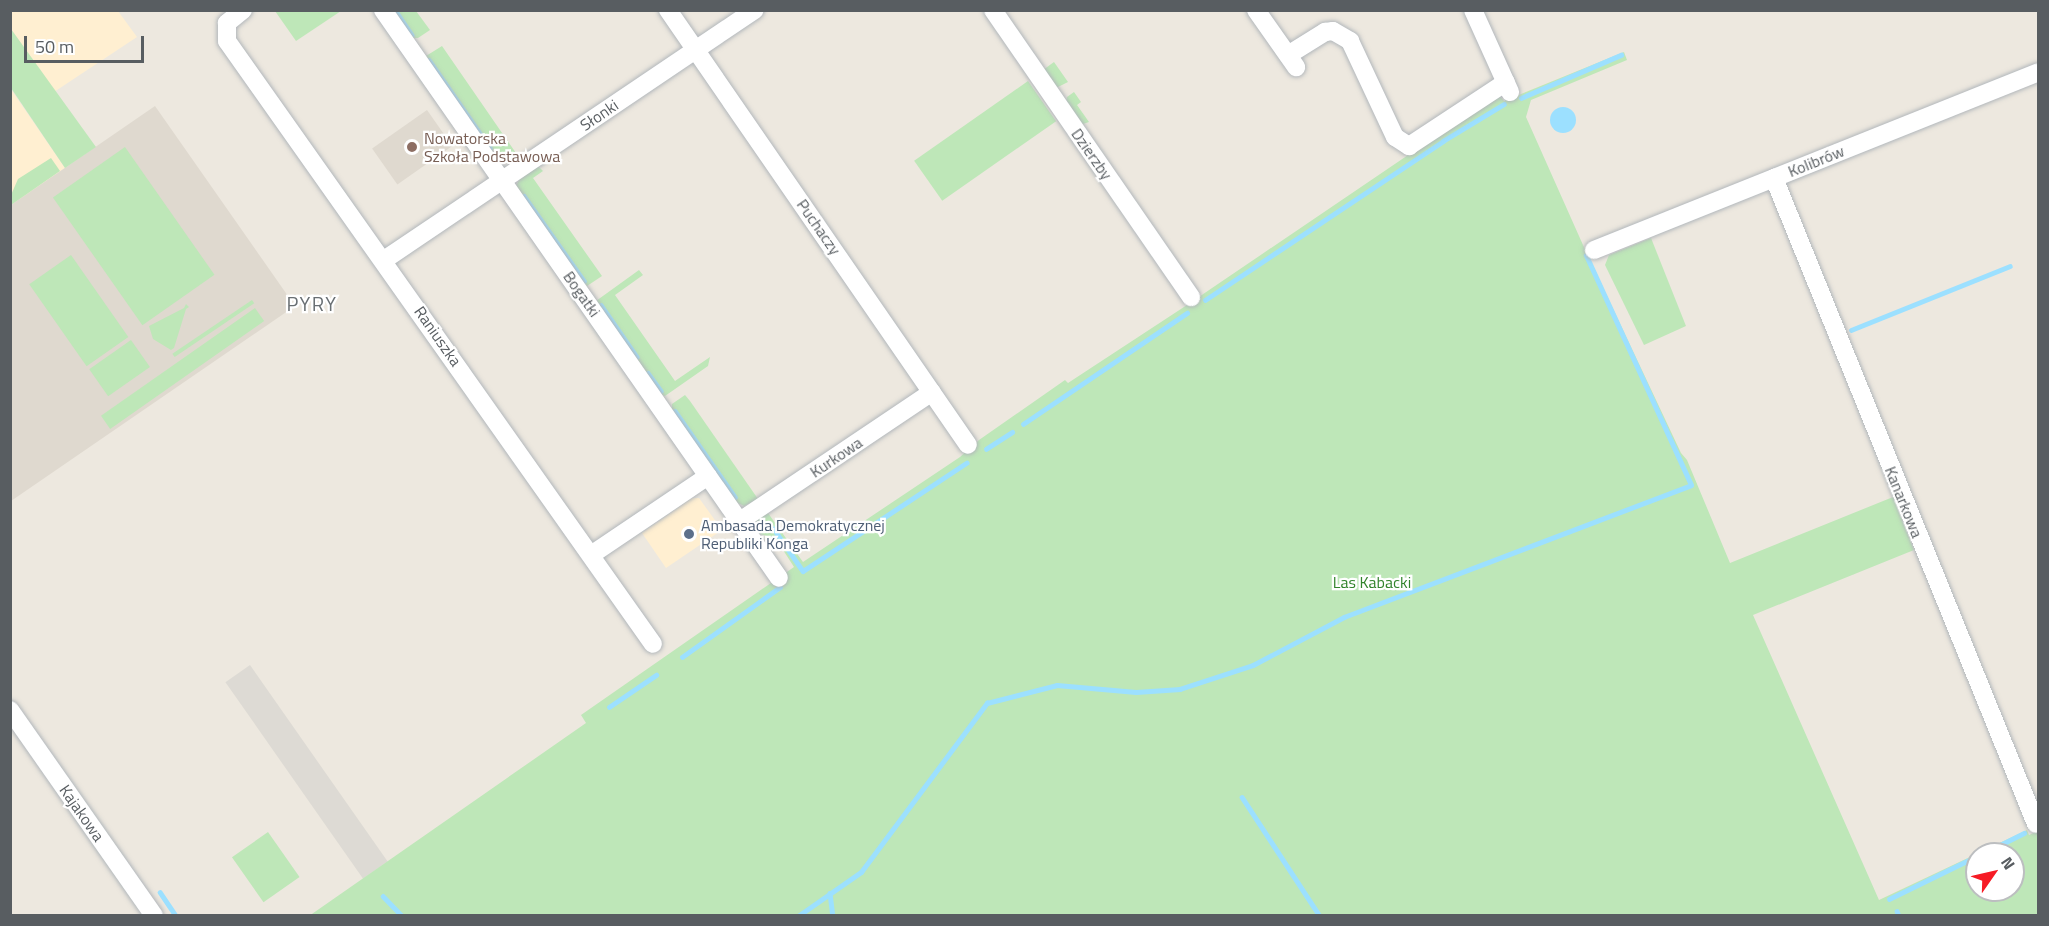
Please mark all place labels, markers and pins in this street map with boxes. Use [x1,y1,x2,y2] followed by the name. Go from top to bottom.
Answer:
[424,128,560,166] place label: Nowatorska Szkoła Podstawowa
[405,140,419,154] marker: Nowatorska Szkoła Podstawowa
[701,515,885,553] place label: Ambasada Demokratycznej Republiki Konga
[682,527,696,541] marker: Ambasada Demokratycznej Republiki Konga

